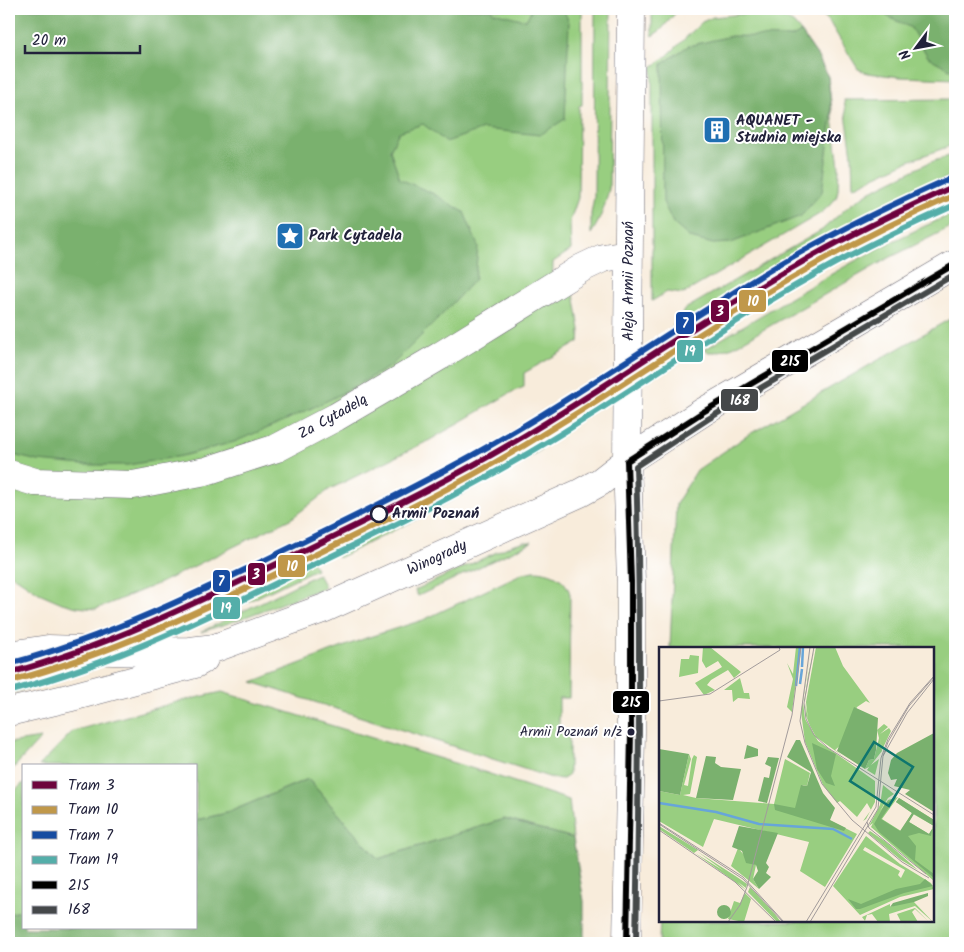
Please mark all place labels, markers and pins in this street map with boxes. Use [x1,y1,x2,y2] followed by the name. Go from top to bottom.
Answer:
[736,109,842,150] place label: AQUANET - Studnia miejska
[702,115,732,145] building icon: AQUANET - Studnia miejska
[275,221,305,251] place icon: Park Cytadela
[309,224,402,248] place label: Park Cytadela
[392,502,479,526] place label: Armii Poznań
[370,505,388,523] marker: Armii Poznań
[520,721,622,743] place label: Armii Poznań n/ż
[626,727,636,737] marker: Armii Poznań n/ż

